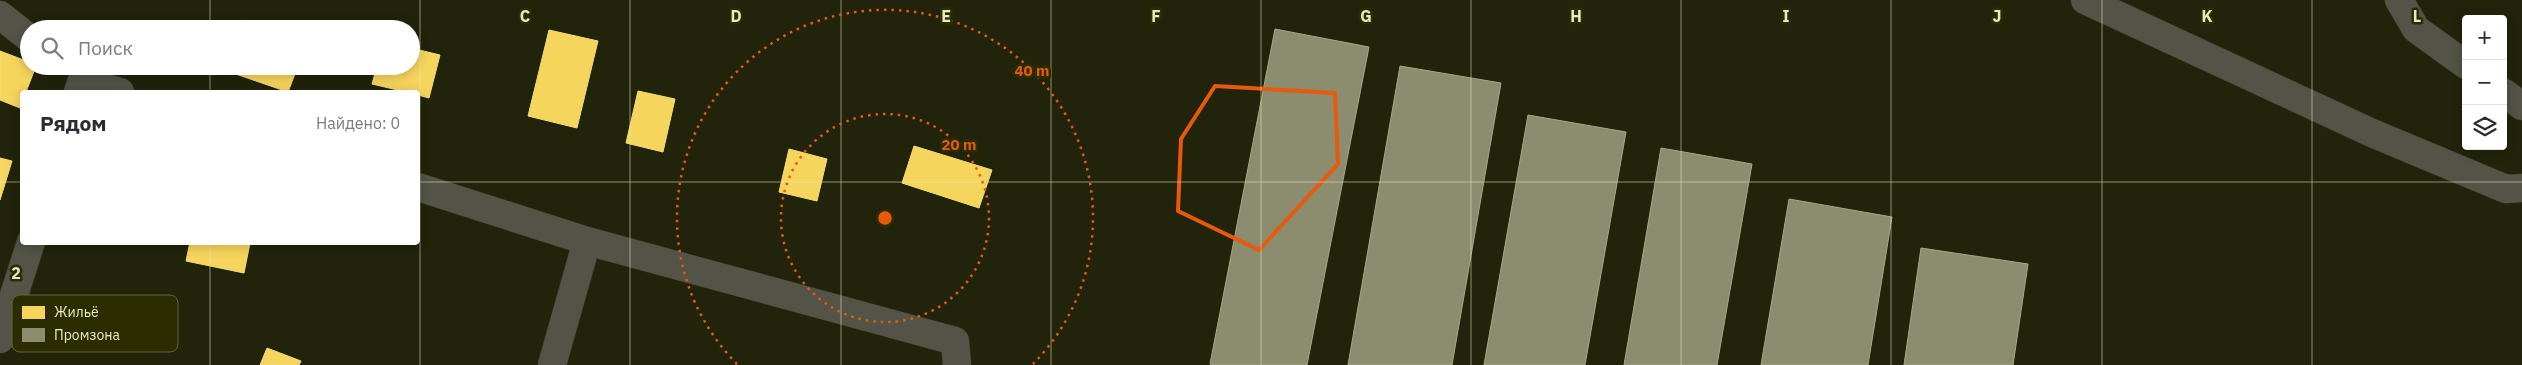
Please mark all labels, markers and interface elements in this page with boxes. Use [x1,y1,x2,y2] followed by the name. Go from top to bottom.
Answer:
[520,6,530,26] text: C
[730,6,742,26] text: D
[941,6,951,26] text: E
[1151,6,1161,26] text: F
[1360,6,1372,26] text: G
[1570,6,1582,26] text: H
[1783,6,1790,26] text: I
[1993,6,2001,26] text: J
[2201,6,2213,26] text: K
[2413,6,2421,26] text: L
[2462,15,2507,150] map controls
[2462,15,2507,60] button: +
[20,20,420,75] search box
[38,34,66,62] icon: search
[78,36,133,60] text: Поиск
[2462,60,2507,105] button: −
[1015,61,1049,80] text: 40 m
[2462,105,2507,150] button: layers
[40,109,107,137] text: Рядом
[316,113,400,133] text: Найдено: 0
[942,135,976,154] text: 20 m
[876,209,894,227] centre of rings
[11,263,21,283] text: 2
[12,295,178,352] legend
[54,303,99,321] text: Жильё
[54,326,120,344] text: Промзона

